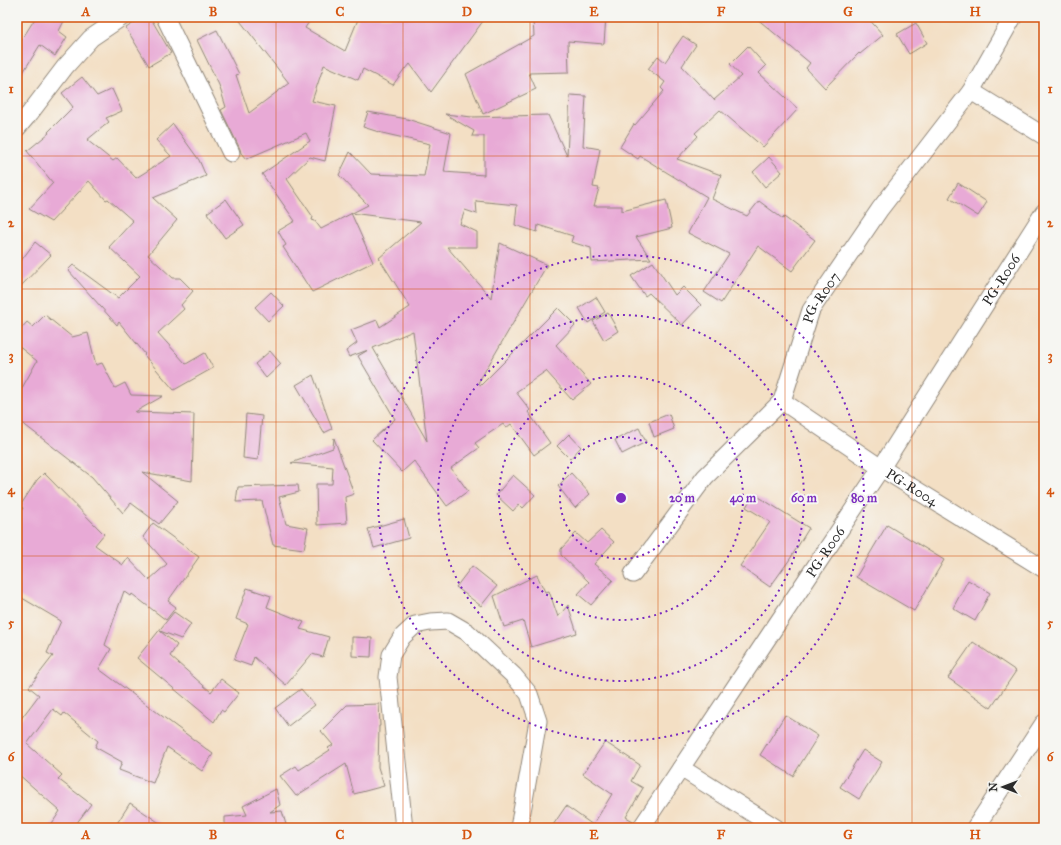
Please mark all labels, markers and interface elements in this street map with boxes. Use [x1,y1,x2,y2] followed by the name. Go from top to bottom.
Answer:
[81,4,91,20] text: A
[209,4,218,20] text: B
[336,4,345,20] text: C
[462,4,472,20] text: D
[589,4,599,20] text: E
[717,4,726,20] text: F
[843,4,853,20] text: G
[969,4,981,20] text: H
[8,81,14,97] text: 1
[1047,81,1053,97] text: 1
[8,215,15,231] text: 2
[1047,215,1054,231] text: 2
[979,250,1024,309] street label: PG-R006
[799,269,843,325] street label: PG-R007
[8,348,14,364] text: 3
[1047,348,1053,364] text: 3
[883,465,942,511] street label: PG-R004
[7,482,15,498] text: 4
[1046,482,1054,498] text: 4
[614,491,628,505] centre of rings
[669,491,696,505] text: 20 m
[730,491,757,506] text: 40 m
[791,491,818,505] text: 60 m
[851,491,878,505] text: 80 m
[803,523,849,581] street label: PG-R006
[8,615,15,631] text: 5
[1047,615,1054,631] text: 5
[8,749,16,765] text: 6
[1047,749,1055,765] text: 6
[983,767,1023,807] north arrow
[987,782,1000,792] text: N
[81,827,91,843] text: A
[209,827,218,843] text: B
[336,827,345,843] text: C
[462,827,472,843] text: D
[589,827,599,843] text: E
[717,827,726,843] text: F
[843,827,853,843] text: G
[969,827,981,843] text: H

